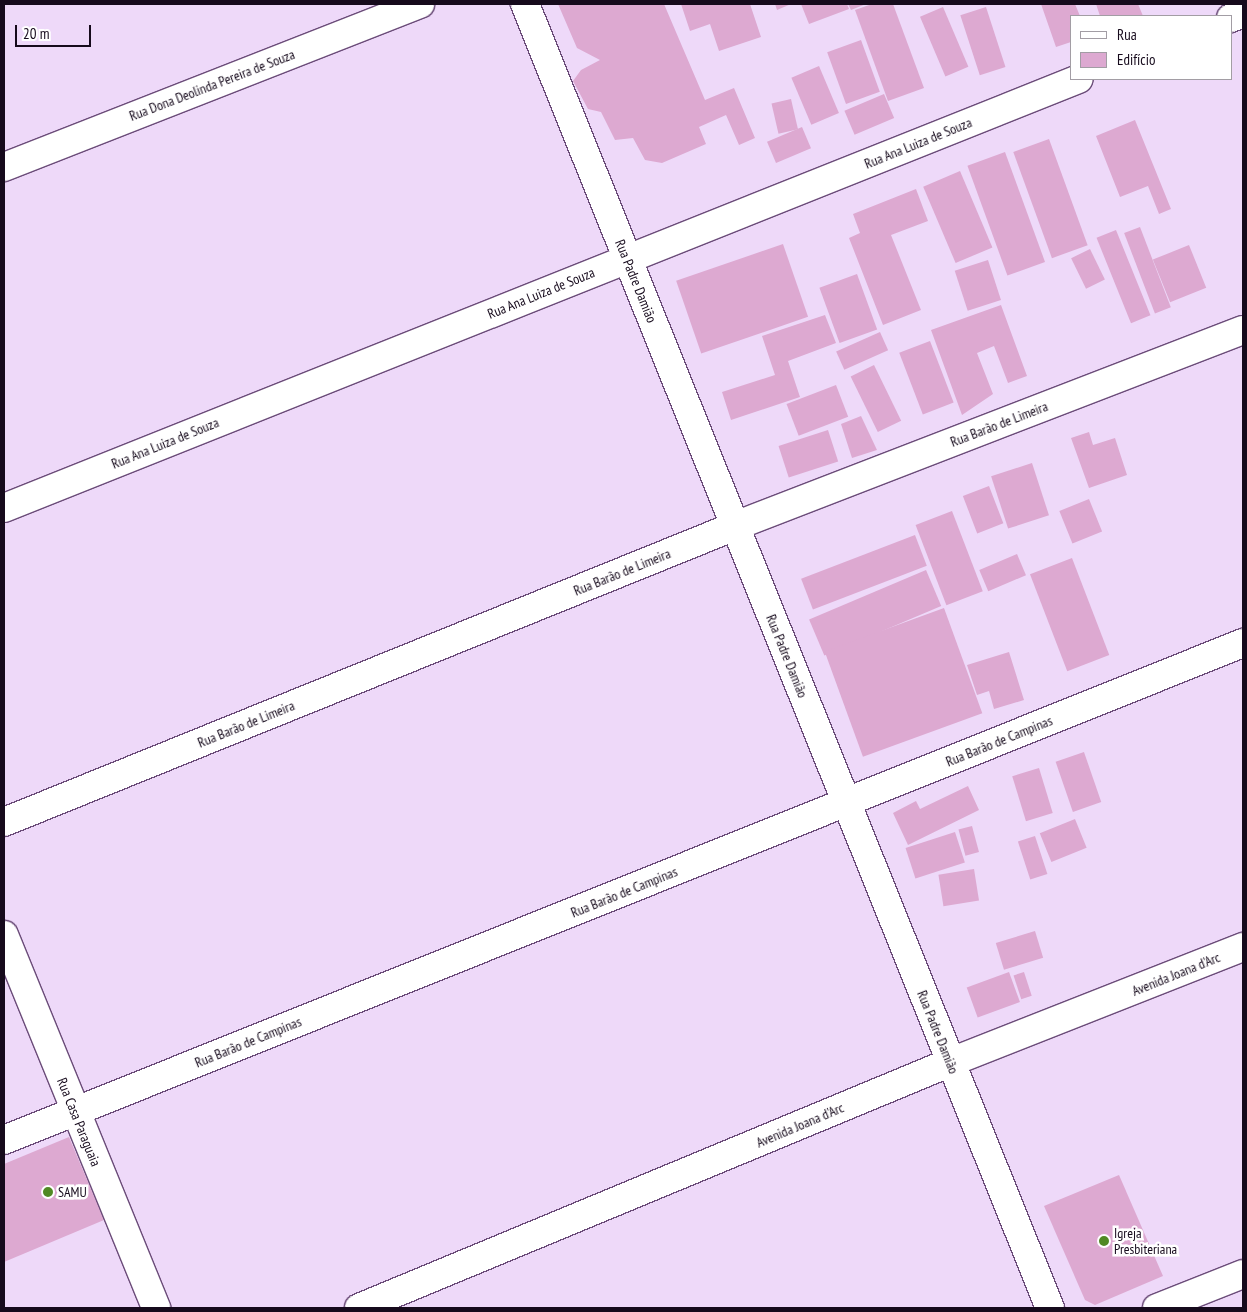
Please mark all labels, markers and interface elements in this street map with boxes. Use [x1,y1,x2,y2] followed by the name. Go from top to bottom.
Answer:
[18,15,94,47] scale bar
[1070,15,1232,80] legend
[23,24,49,43] text: 20 m
[1117,25,1137,44] text: Rua
[127,46,297,124] street label: Rua Dona Deolinda Pereira de Souza
[1117,50,1155,69] text: Edifício
[862,114,974,172] street label: Rua Ana Luiza de Souza
[612,237,660,325] street label: Rua Padre Damião
[485,264,597,322] street label: Rua Ana Luiza de Souza
[948,398,1050,450] street label: Rua Barão de Limeira
[109,414,221,472] street label: Rua Ana Luiza de Souza
[571,545,673,599] street label: Rua Barão de Limeira
[763,612,811,700] street label: Rua Padre Damião
[195,697,297,751] street label: Rua Barão de Limeira
[943,712,1055,770] street label: Rua Barão de Campinas
[568,863,680,921] street label: Rua Barão de Campinas
[1129,949,1223,999] street label: Avenida Joana d'Arc
[914,988,962,1076] street label: Rua Padre Damião
[192,1013,304,1071] street label: Rua Barão de Campinas
[54,1075,104,1169] street label: Rua Casa Paraguaia
[754,1099,846,1151] street label: Avenida Joana d'Arc
[58,1184,87,1200] place label: SAMU
[42,1186,54,1198] marker: SAMU
[1114,1225,1177,1258] place label: Igreja Presbiteriana
[1098,1235,1110,1247] marker: Igreja Presbiteriana

